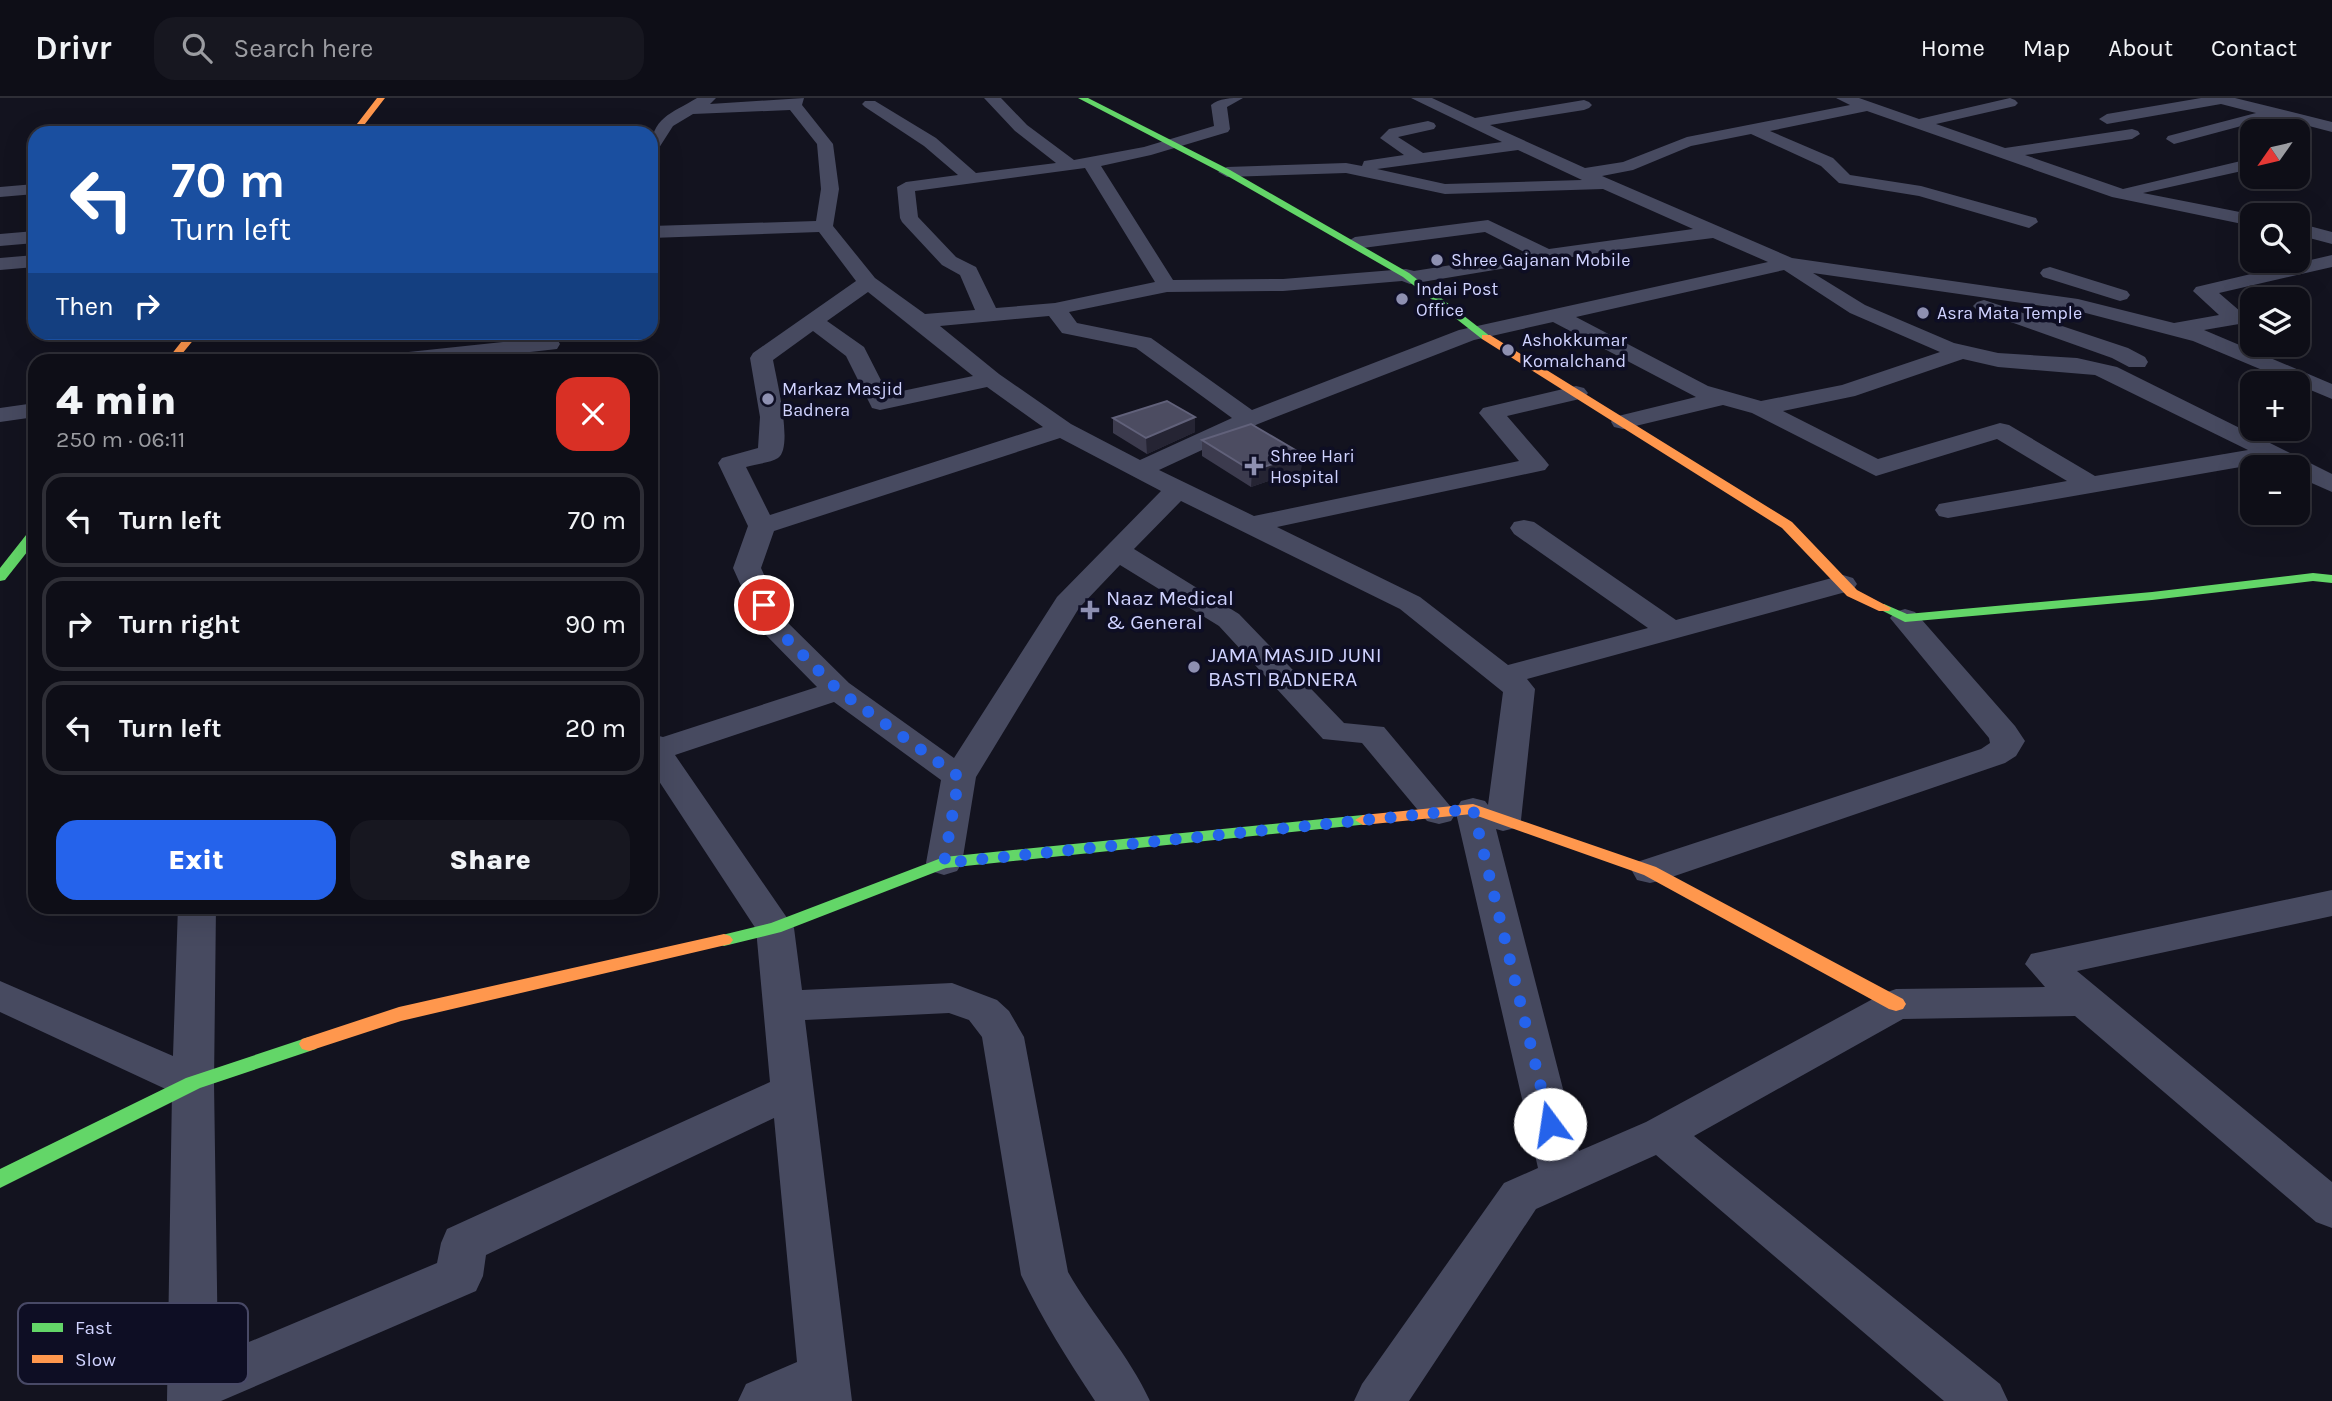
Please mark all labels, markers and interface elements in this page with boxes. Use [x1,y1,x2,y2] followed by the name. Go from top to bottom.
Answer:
[154,17,644,80] search box
[35,29,112,67] text: Drivr
[178,29,216,67] icon: search
[234,33,373,64] text: Search here
[1921,34,1985,62] text: Home
[2023,34,2070,62] text: Map
[2108,34,2173,62] text: About
[2211,34,2297,62] text: Contact
[2240,119,2310,189] north arrow
[2240,119,2310,525] map controls
[171,152,285,209] text: 70 m
[56,154,147,245] icon: left
[2240,203,2310,273] button: search
[171,211,291,248] text: Turn left
[1451,249,1630,271] place label: Shree Gajanan Mobile
[1429,252,1445,268] marker: Shree Gajanan Mobile
[1416,278,1498,321] place label: Indai Post Office
[128,287,166,325] icon: right
[2240,287,2310,357] button: layers
[56,291,114,322] text: Then
[1394,291,1410,307] marker: Indai Post Office
[1937,302,2082,324] place label: Asra Mata Temple
[1915,305,1931,321] marker: Asra Mata Temple
[1522,329,1627,372] place label: Ashokkumar Komalchand
[1500,342,1516,358] marker: Ashokkumar Komalchand
[2240,371,2310,441] button: +
[56,375,177,425] text: 4 min
[556,377,630,451] button: close
[782,378,903,421] place label: Markaz Masjid Badnera
[760,391,776,407] marker: Markaz Masjid Badnera
[56,426,185,453] text: 250 m · 06:11
[1270,445,1355,488] place label: Shree Hari Hospital
[2240,455,2310,525] button: −
[1244,456,1264,476] marker: Shree Hari Hospital
[60,501,98,539] icon: left
[119,505,221,536] text: Turn left
[568,505,626,536] text: 70 m
[734,575,794,635] pin
[745,586,783,624] icon: arrive
[1106,586,1234,634] place label: Naaz Medical & General
[1080,600,1100,620] marker: Naaz Medical & General
[60,605,98,643] icon: right
[119,609,240,640] text: Turn right
[565,609,626,640] text: 90 m
[1208,643,1382,691] place label: JAMA MASJID JUNI BASTI BADNERA
[1186,659,1202,675] marker: JAMA MASJID JUNI BASTI BADNERA
[60,709,98,747] icon: left
[119,713,221,744] text: Turn left
[565,713,626,744] text: 20 m
[56,820,336,900] button: Exit
[350,820,630,900] button: Share
[1513,1087,1587,1161] position arrow
[18,1303,248,1384] legend
[75,1317,112,1339] text: Fast
[75,1349,116,1371] text: Slow

